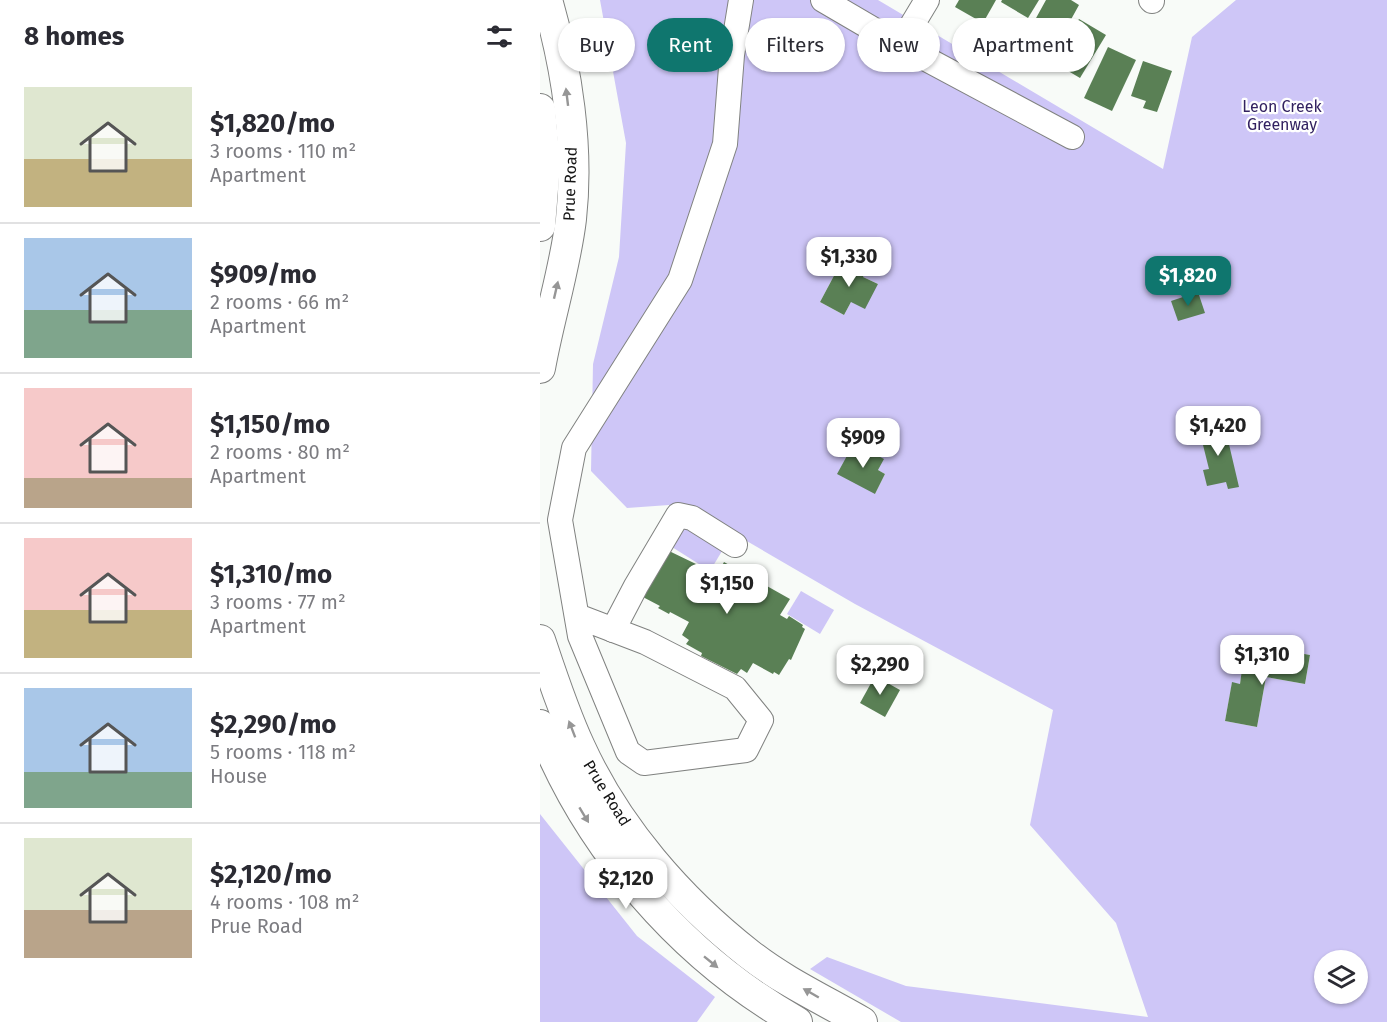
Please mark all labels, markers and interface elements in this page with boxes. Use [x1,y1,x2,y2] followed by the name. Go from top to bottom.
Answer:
[558,18,635,72] chip: Buy
[647,18,733,72] chip: Rent
[745,18,845,72] chip: Filters
[857,18,940,72] chip: New
[952,18,1095,72] chip: Apartment
[483,20,516,53] icon: filters
[24,21,124,52] text: 8 homes
[563,87,572,106] one-way arrow
[1242,97,1322,134] park label: Leon Creek Greenway
[210,108,335,139] text: $1,820/mo
[72,111,144,183] icon: home
[210,139,356,163] text: 3 rooms · 110 m²
[559,147,581,221] street label: Prue Road
[210,163,306,187] text: Apartment
[800,237,898,288] pin: $1,330
[820,244,878,268] text: $1,330
[1139,256,1237,307] pin: $1,820
[210,259,317,290] text: $909/mo
[72,262,144,334] icon: home
[1159,263,1217,287] text: $1,820
[552,280,561,299] one-way arrow
[210,290,349,314] text: 2 rooms · 66 m²
[210,314,306,338] text: Apartment
[1169,406,1267,457] pin: $1,420
[210,409,330,440] text: $1,150/mo
[72,412,144,484] icon: home
[1190,413,1246,437] text: $1,420
[827,418,899,469] pin: $909
[841,425,885,449] text: $909
[210,440,350,464] text: 2 rooms · 80 m²
[210,464,306,488] text: Apartment
[210,559,332,590] text: $1,310/mo
[72,562,144,634] icon: home
[678,564,776,615] pin: $1,150
[700,571,754,595] text: $1,150
[210,590,346,614] text: 3 rooms · 77 m²
[210,614,306,638] text: Apartment
[1213,635,1311,686] pin: $1,310
[1234,642,1290,666] text: $1,310
[831,645,929,696] pin: $2,290
[851,652,909,676] text: $2,290
[210,709,337,740] text: $2,290/mo
[72,712,144,784] icon: home
[567,719,577,737] one-way arrow
[210,740,356,764] text: 5 rooms · 118 m²
[579,756,635,830] street label: Prue Road
[210,764,267,788] text: House
[579,807,590,823] one-way arrow
[210,859,332,890] text: $2,120/mo
[577,859,675,910] pin: $2,120
[72,862,144,934] icon: home
[598,866,654,890] text: $2,120
[210,890,359,914] text: 4 rooms · 108 m²
[210,914,303,938] text: Prue Road
[1314,950,1368,1004] map controls
[1314,950,1368,1004] button: layers
[703,955,718,968] one-way arrow
[802,988,819,998] one-way arrow

